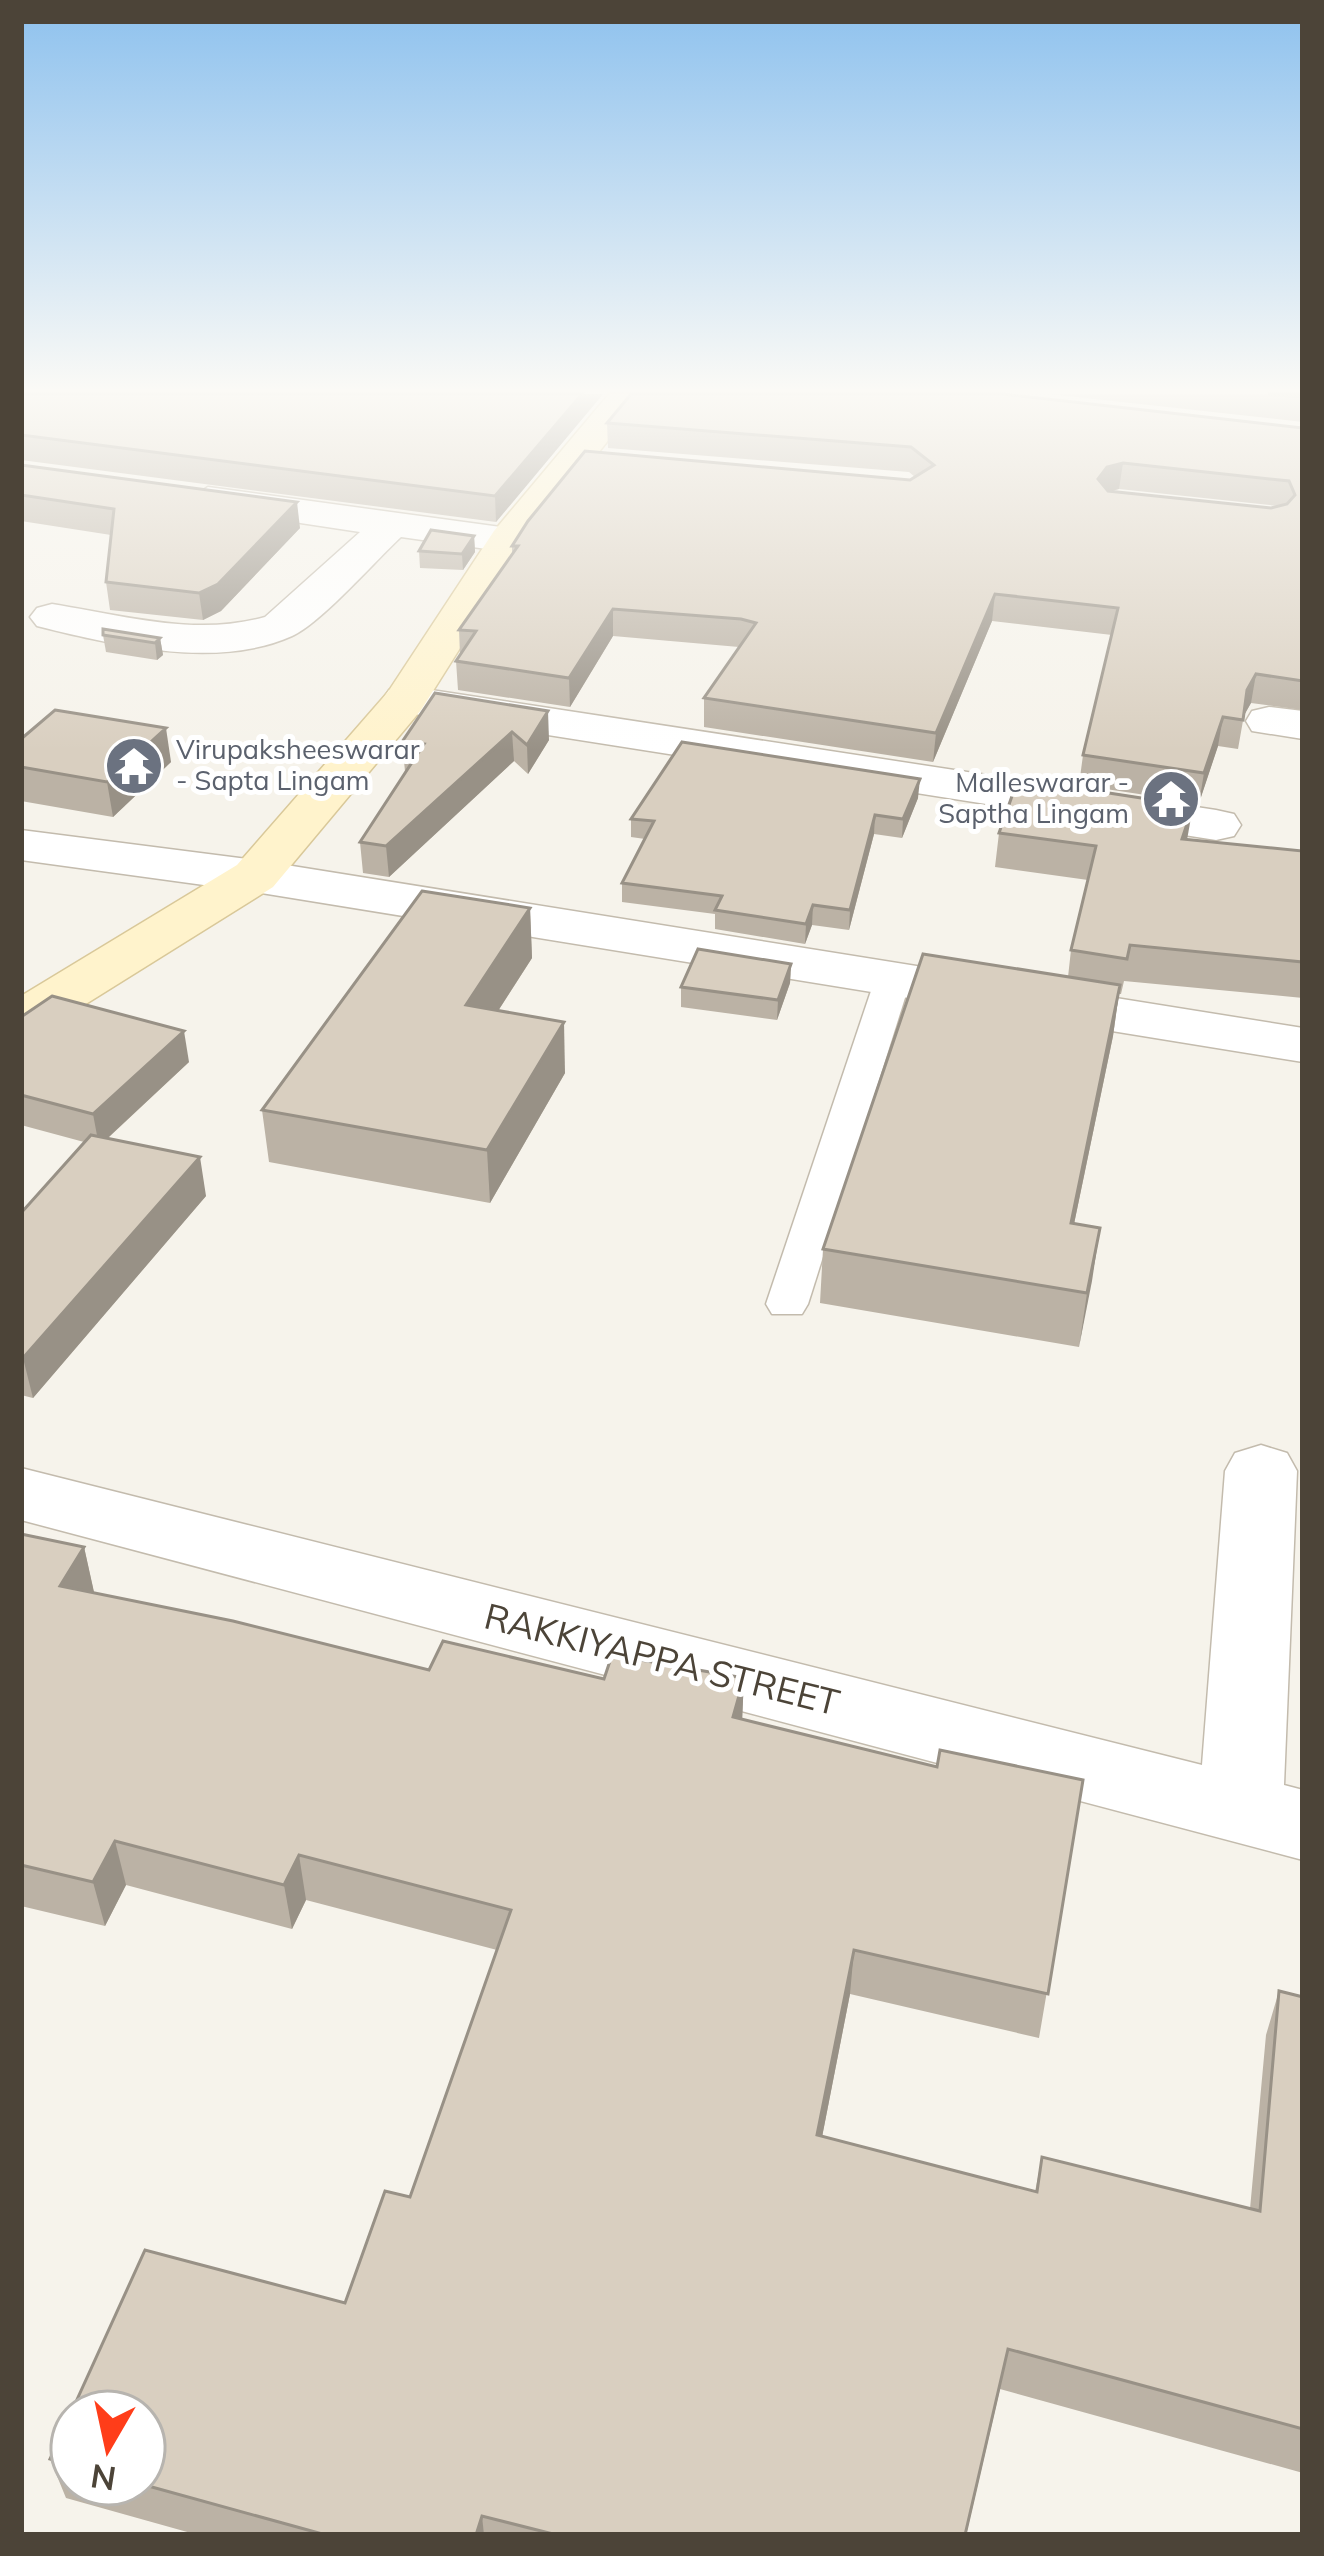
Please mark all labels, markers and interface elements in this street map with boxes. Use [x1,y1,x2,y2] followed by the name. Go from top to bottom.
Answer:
[176,732,420,797] place label: Virupaksheeswarar - Sapta Lingam
[103,735,165,797] temple icon: Virupaksheeswarar - Sapta Lingam
[938,765,1129,830] place label: Malleswarar - Saptha Lingam
[1140,768,1202,830] temple icon: Malleswarar - Saptha Lingam
[480,1593,845,1724] street label: RAKKIYAPPA STREET
[48,2388,168,2508] north arrow
[88,2456,119,2500] text: N

